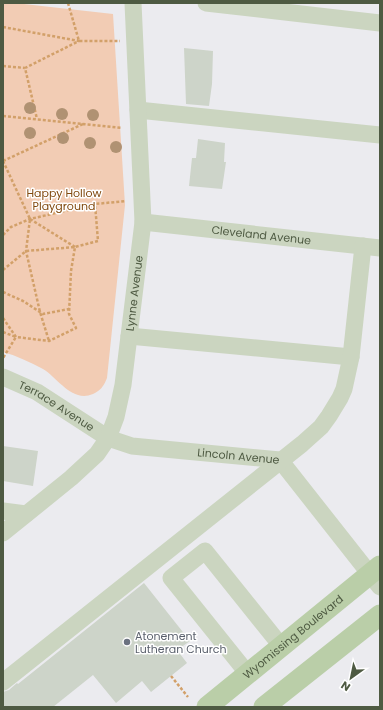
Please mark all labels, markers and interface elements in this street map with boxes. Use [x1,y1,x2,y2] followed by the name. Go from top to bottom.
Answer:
[26,185,102,214] park label: Happy Hollow Playground
[211,222,312,248] street label: Cleveland Avenue
[122,254,147,332] street label: Lynne Avenue
[16,377,98,435] street label: Terrace Avenue
[197,444,280,468] street label: Lincoln Avenue
[239,591,347,683] street label: Wyomissing Boulevard
[135,628,227,657] place label: Atonement Lutheran Church
[122,637,132,647] marker: Atonement Lutheran Church
[331,658,371,698] north arrow
[338,677,353,695] text: N

